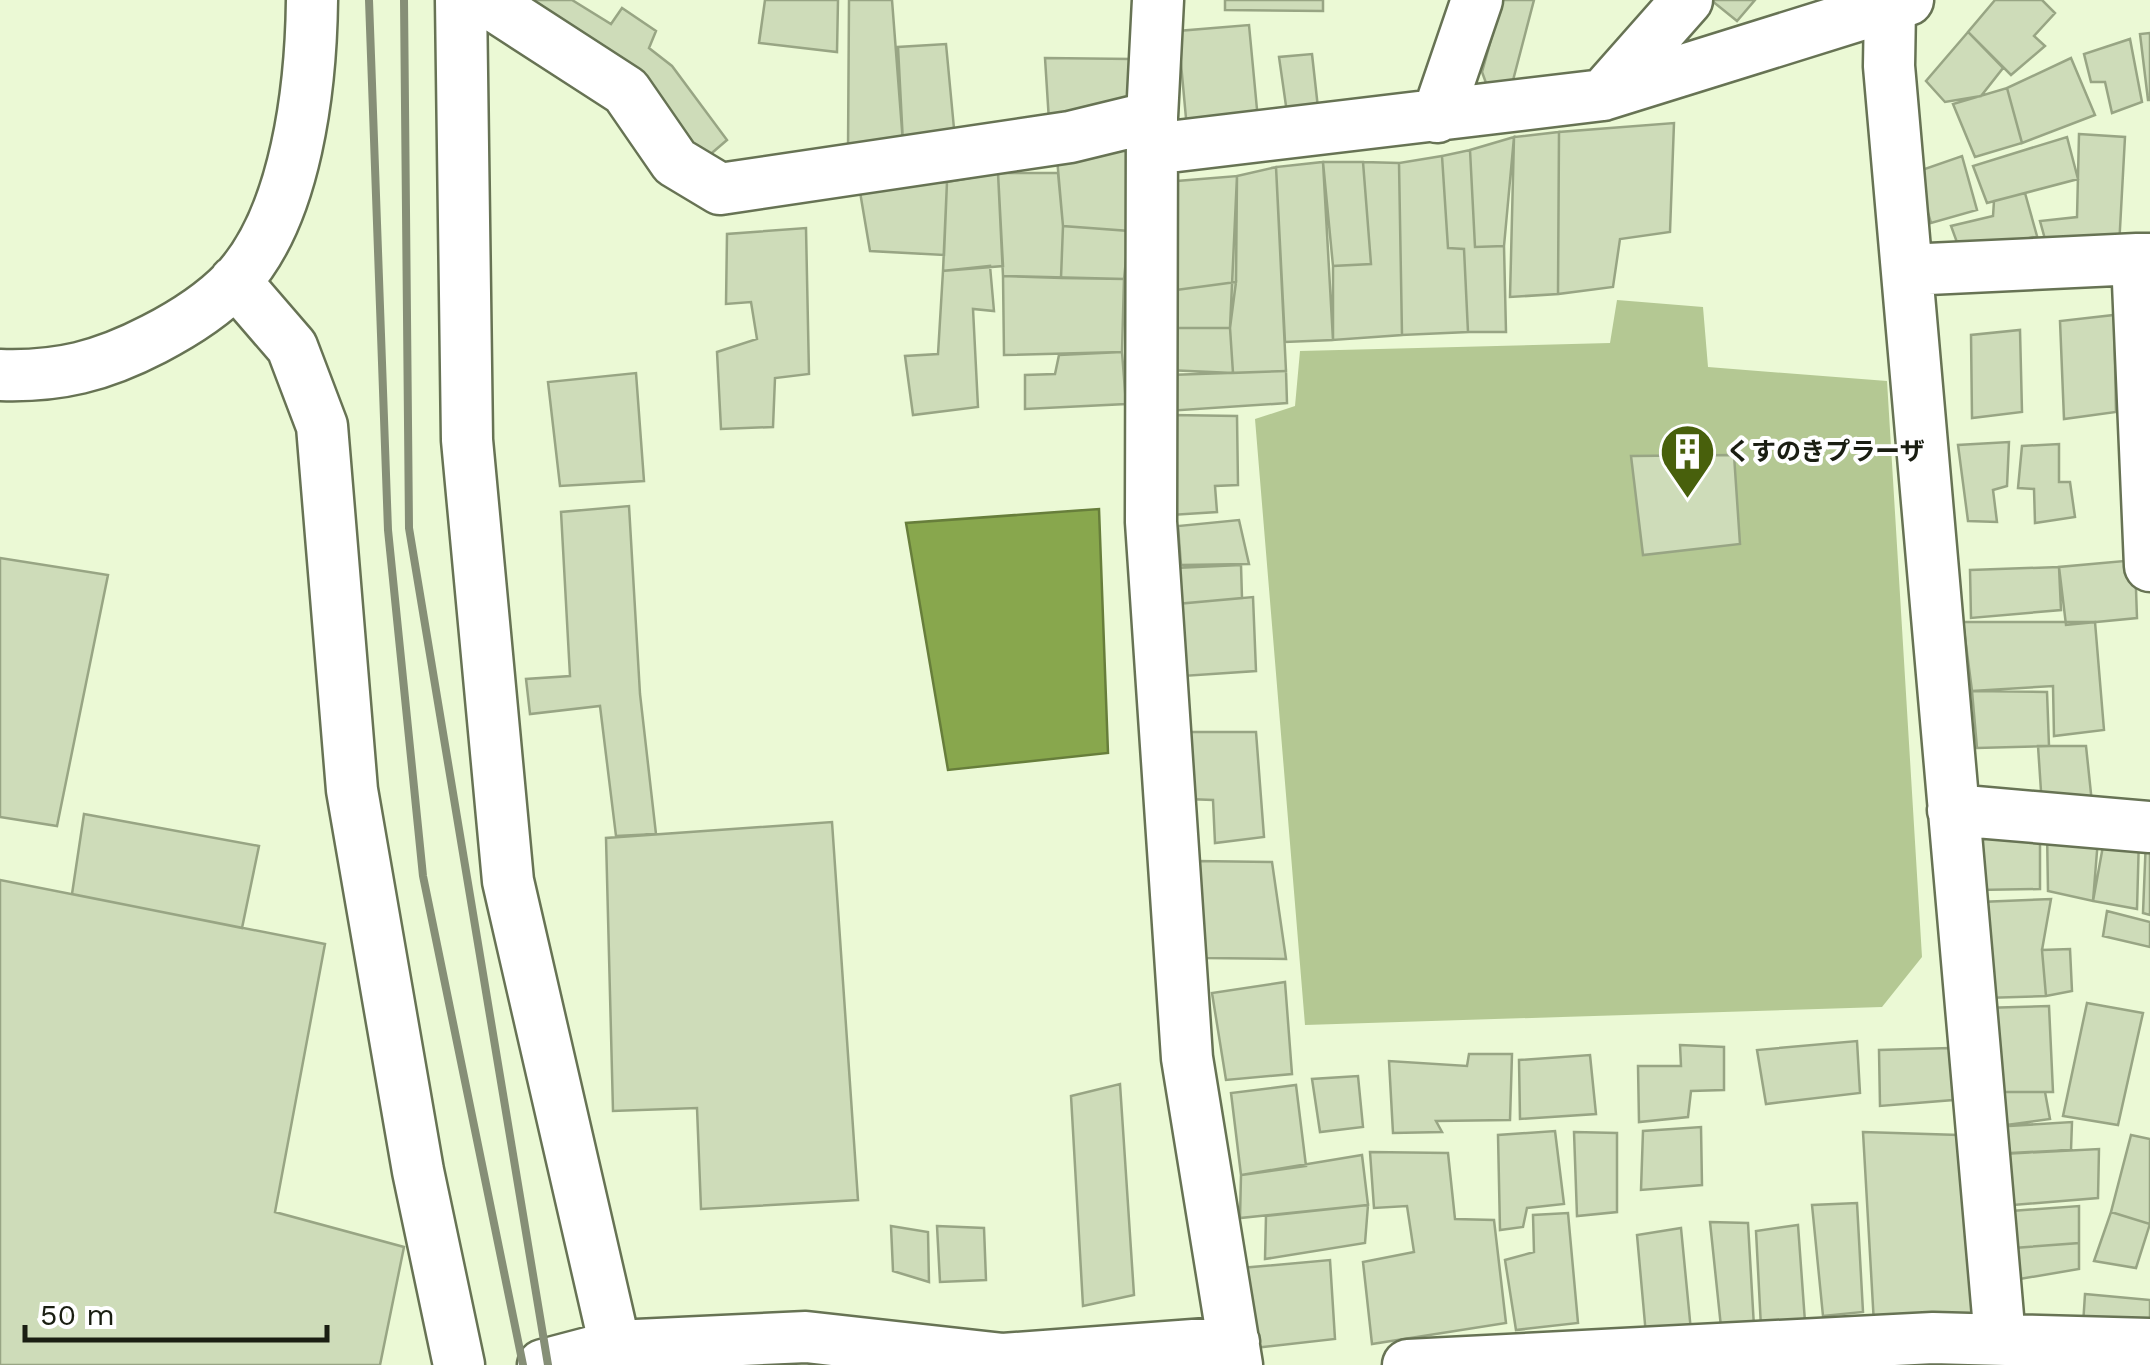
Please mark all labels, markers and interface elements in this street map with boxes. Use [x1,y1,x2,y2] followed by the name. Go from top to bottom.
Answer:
[1657,421,1717,500] building icon: くすのきプラーザ
[1726,437,1925,466] place label: くすのきプラーザ
[25,1280,328,1342] scale bar
[40,1297,115,1332] text: 50 m

